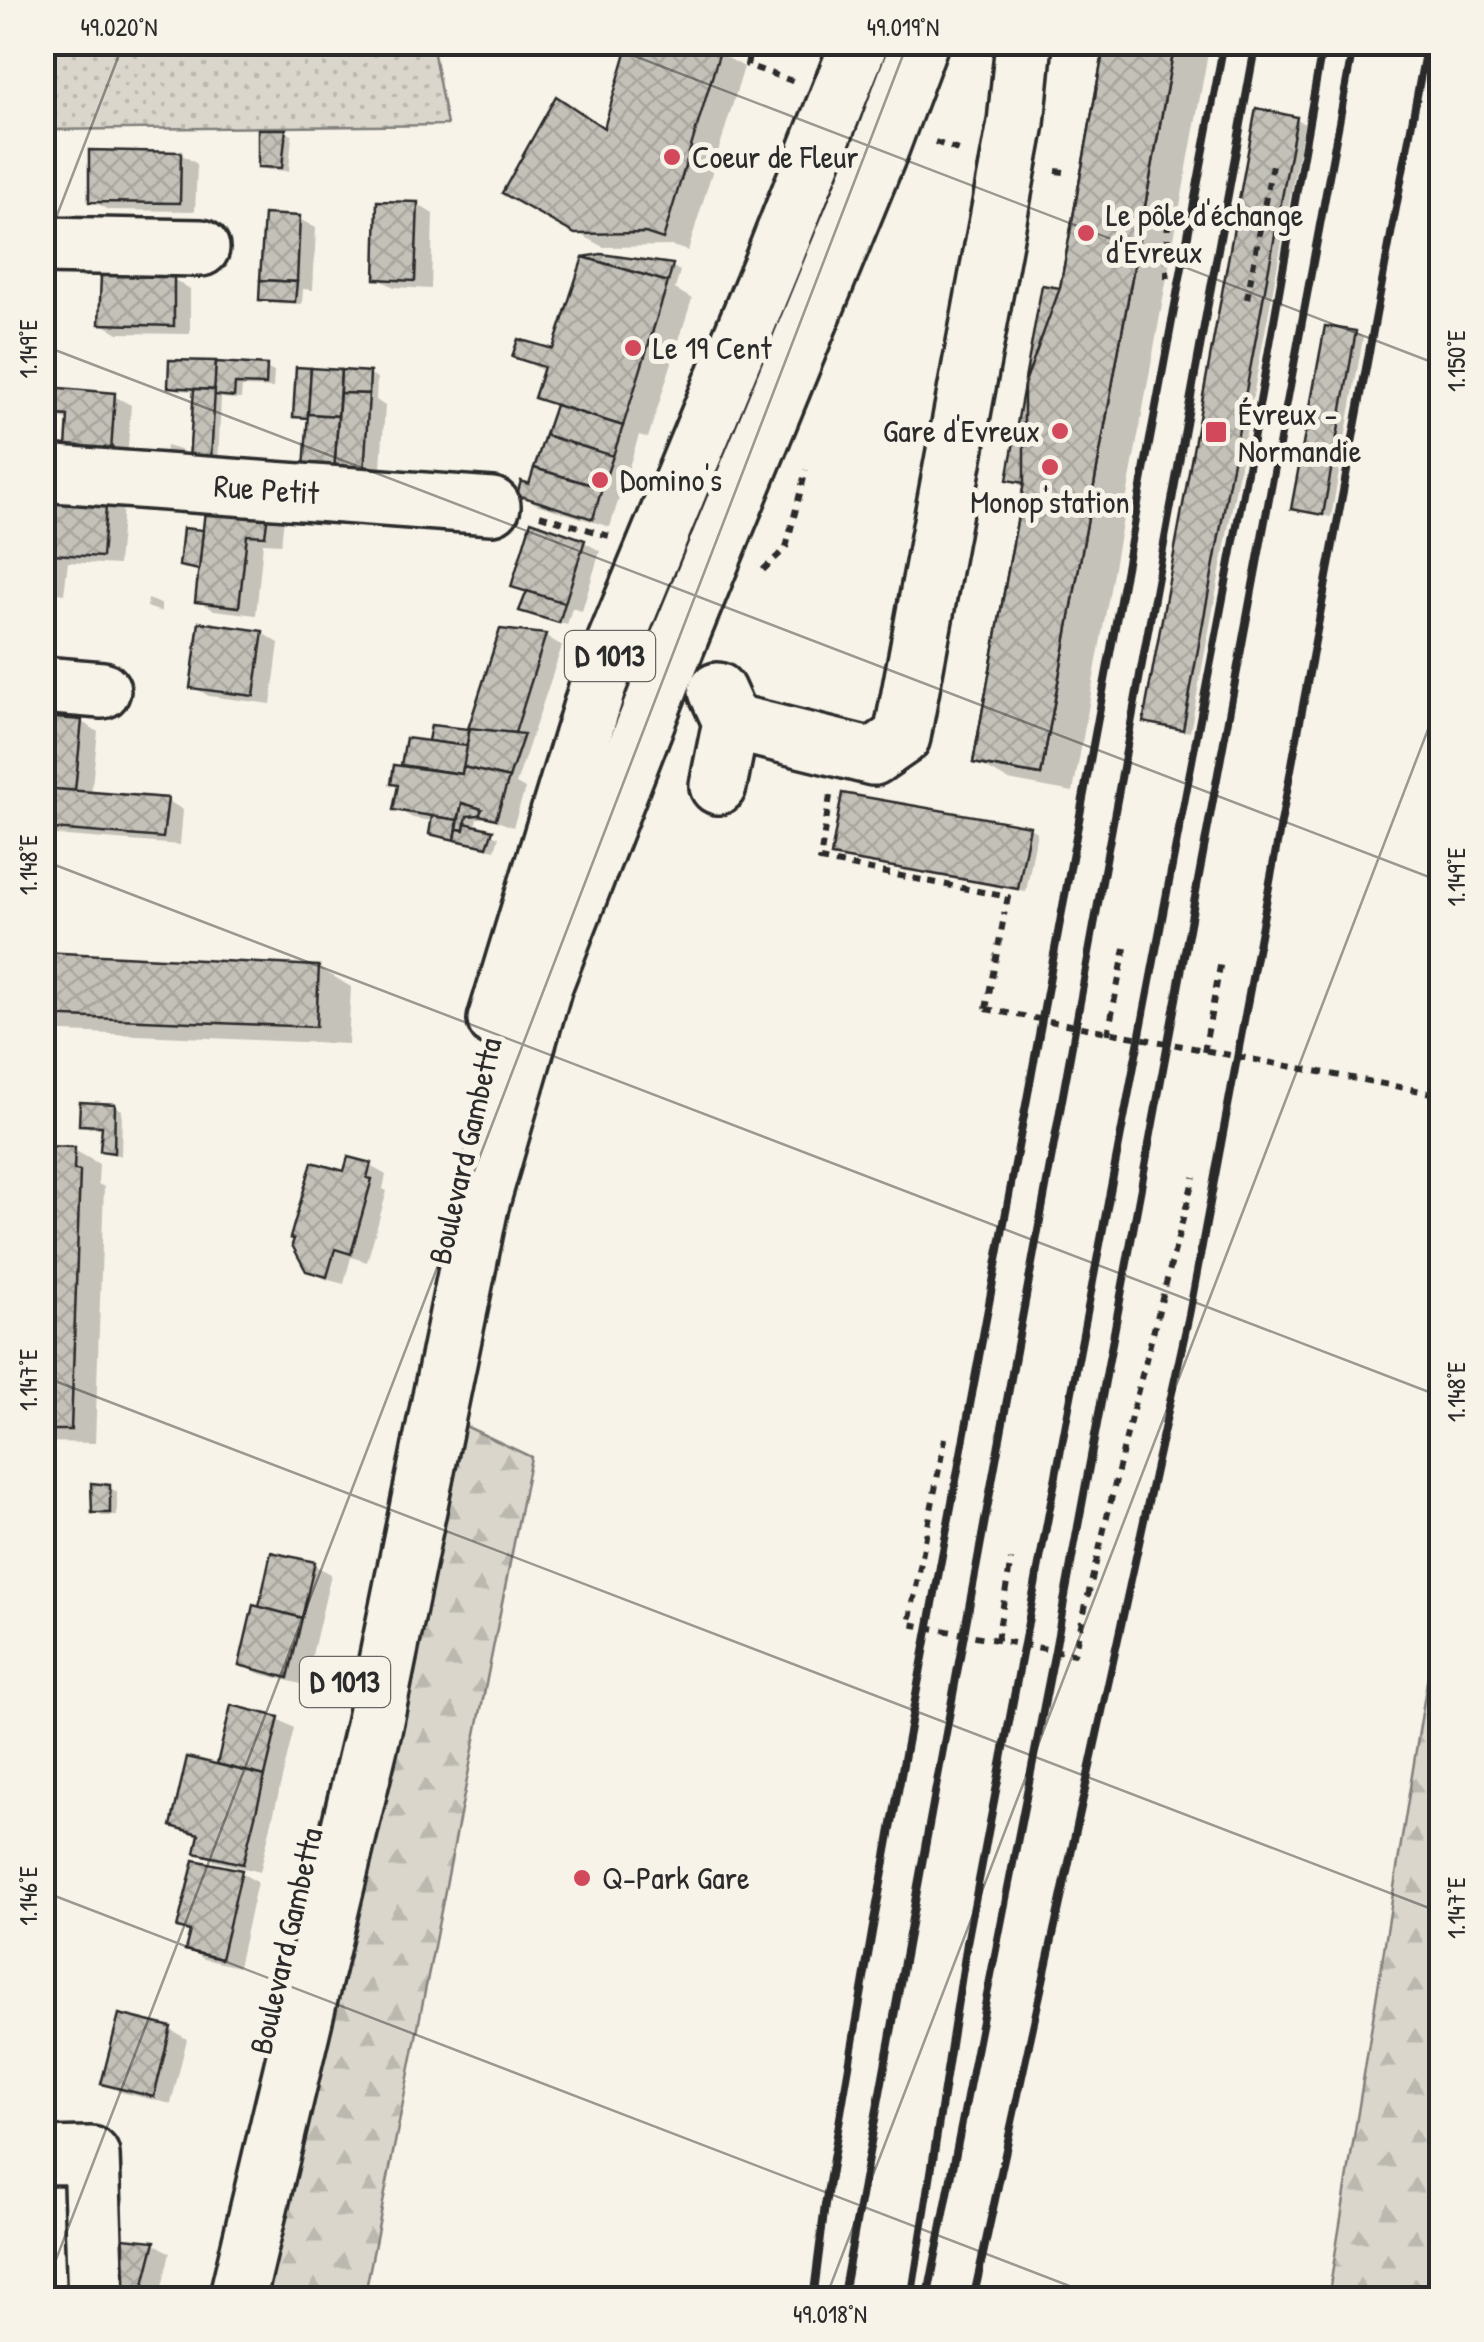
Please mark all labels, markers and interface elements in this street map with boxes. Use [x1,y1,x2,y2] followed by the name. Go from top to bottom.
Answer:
[80,10,158,44] text: 49.020°N
[867,10,939,44] text: 49.019°N
[692,135,859,178] place label: Coeur de Fleur
[661,146,683,168] marker: Coeur de Fleur
[1106,193,1304,273] place label: Le pôle d'échange d'Evreux
[1075,222,1097,244] marker: Le pôle d'échange d'Evreux
[11,320,45,378] text: 1.149°E
[653,326,772,369] place label: Le 19 Cent
[1439,330,1473,392] text: 1.150°E
[622,337,644,359] marker: Le 19 Cent
[1238,392,1362,472] place label: Évreux - Normandie
[883,409,1040,452] place label: Gare d'Evreux
[1203,419,1229,445] marker: Évreux - Normandie
[1049,420,1071,442] marker: Gare d'Evreux
[1039,456,1061,478] marker: Monop'station
[620,458,722,501] place label: Domino's
[213,464,321,514] street label: Rue Petit
[589,469,611,491] marker: Domino's
[970,480,1130,523] place label: Monop'station
[565,631,655,681] road number: D 1013
[11,835,45,895] text: 1.148°E
[1439,848,1473,906] text: 1.149°E
[418,1034,511,1268] street label: Boulevard Gambetta
[11,1349,45,1411] text: 1.147°E
[1439,1362,1473,1422] text: 1.148°E
[300,1657,390,1707] road number: D 1013
[239,1824,332,2058] street label: Boulevard Gambetta
[602,1856,750,1899] place label: Q-Park Gare
[11,1866,45,1926] text: 1.146°E
[571,1867,593,1889] marker: Q-Park Gare
[1439,1877,1473,1939] text: 1.147°E
[793,2297,867,2331] text: 49.018°N

